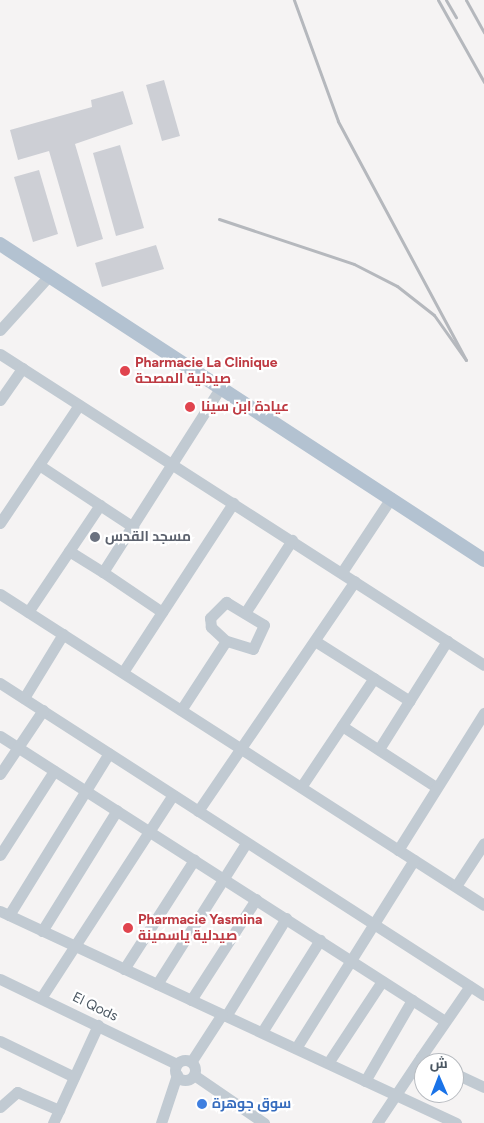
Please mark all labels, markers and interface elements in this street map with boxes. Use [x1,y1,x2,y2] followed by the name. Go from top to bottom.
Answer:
[135,355,277,388] place label: Pharmacie La Clinique صيدلية المصحة
[119,365,131,377] marker: Pharmacie La Clinique صيدلية المصحة
[201,399,289,415] place label: عيادة ابن سينا
[183,400,197,414] marker: عيادة ابن سينا
[105,529,191,545] place label: مسجد القدس
[89,531,101,543] marker: مسجد القدس
[138,912,262,944] place label: Pharmacie Yasmina صيدلية ياسمينة
[122,922,134,934] marker: Pharmacie Yasmina صيدلية ياسمينة
[69,989,121,1025] street label: El Qods
[414,1053,464,1103] north arrow
[430,1055,448,1072] text: ش
[212,1096,291,1112] place label: سوق جوهرة
[196,1098,208,1110] marker: سوق جوهرة

